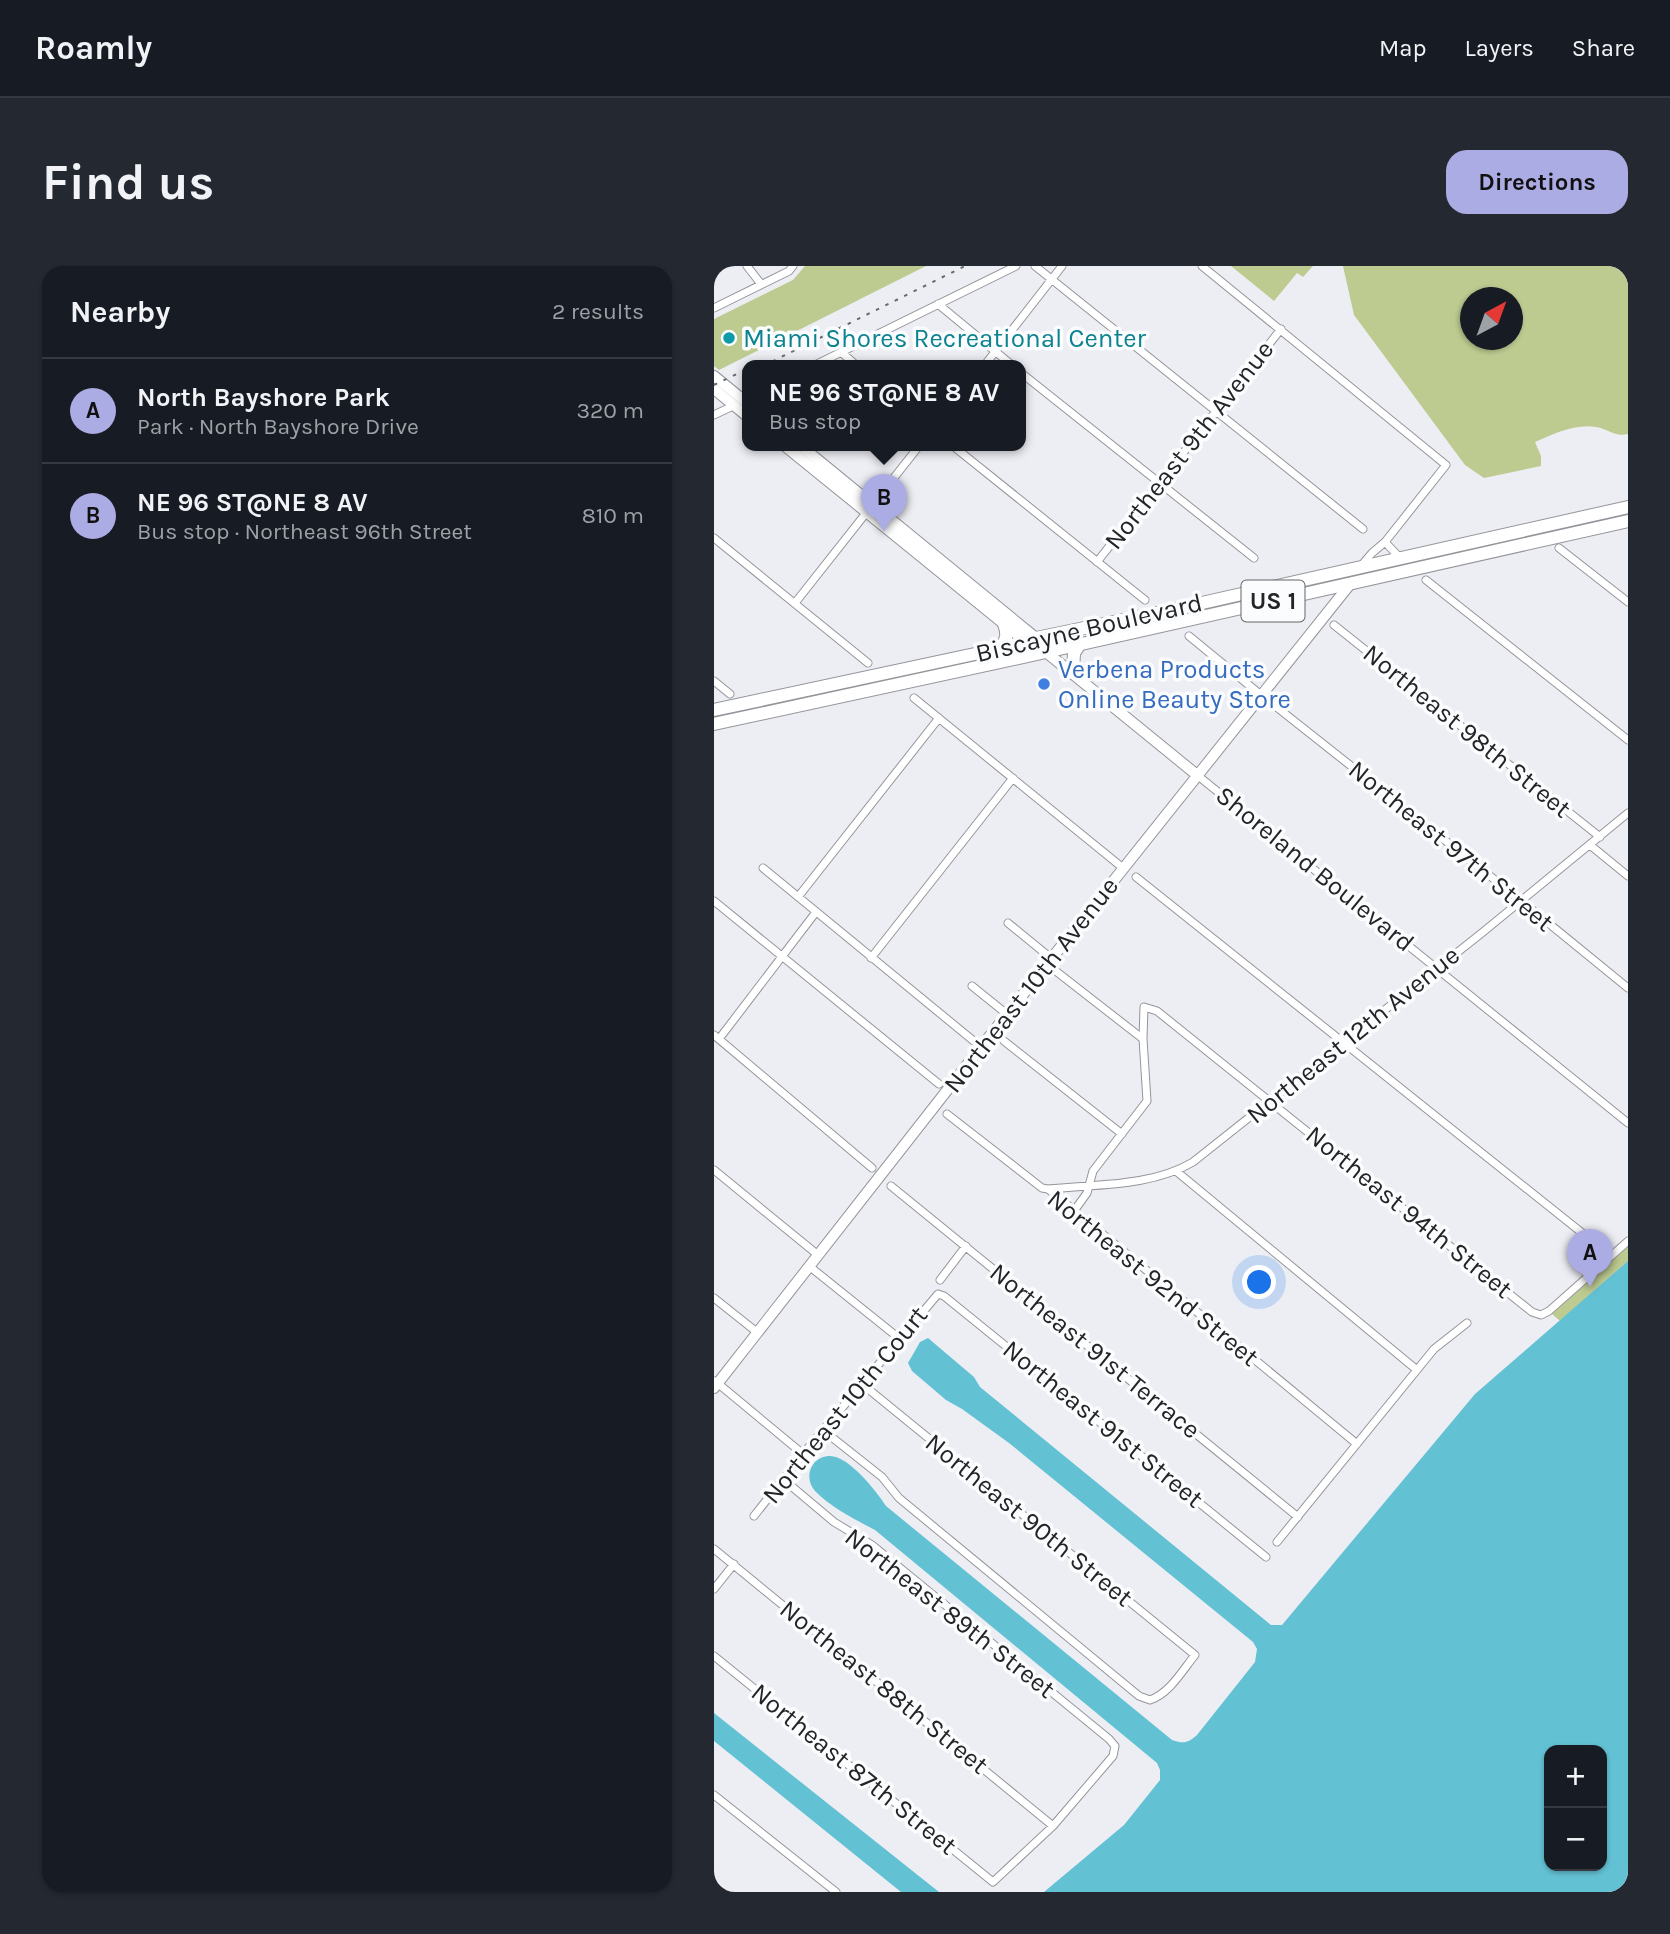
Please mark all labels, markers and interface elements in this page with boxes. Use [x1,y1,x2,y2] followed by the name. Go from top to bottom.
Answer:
[35,29,152,67] text: Roamly
[1379,34,1427,62] text: Map
[1465,34,1534,62] text: Layers
[1572,34,1635,62] text: Share
[1446,150,1628,214] button: Directions
[42,154,214,211] text: Find us
[1460,287,1523,350] north arrow
[70,294,170,330] text: Nearby
[552,298,644,325] text: 2 results
[743,323,1147,354] place label: Miami Shores Recreational Center
[721,330,737,346] marker: Miami Shores Recreational Center
[1098,334,1280,556] street label: Northeast 9th Avenue
[742,360,1026,451] popup
[769,377,999,408] text: NE 96 ST@NE 8 AV
[137,382,390,413] text: North Bayshore Park
[86,397,100,424] text: A
[576,397,644,424] text: 320 m
[769,408,861,435] text: Bus stop
[137,413,419,440] text: Park · North Bayshore Drive
[861,474,907,532] pin: B
[137,487,368,518] text: NE 96 ST@NE 8 AV
[86,502,100,529] text: B
[582,502,644,529] text: 810 m
[137,518,472,545] text: Bus stop · Northeast 96th Street
[1242,580,1304,622] road number: US 1
[973,587,1205,669] street label: Biscayne Boulevard
[1357,638,1577,824] street label: Northeast 98th Street
[1058,654,1291,715] place label: Verbena Products Online Beauty Store
[1036,676,1052,692] marker: Verbena Products Online Beauty Store
[1342,754,1560,938] street label: Northeast 97th Street
[1210,779,1420,959] street label: Shoreland Boulevard
[937,871,1125,1099] street label: Northeast 10th Avenue
[1240,940,1466,1130] street label: Northeast 12th Avenue
[1299,1119,1519,1305] street label: Northeast 94th Street
[1041,1183,1265,1373] street label: Northeast 92nd Street
[1567,1229,1613,1287] pin: A
[984,1257,1206,1445] street label: Northeast 91st Terrace
[1242,1265,1276,1299] your location
[756,1300,934,1510] street label: Northeast 10th Court
[997,1334,1210,1514] street label: Northeast 91st Street
[919,1427,1139,1613] street label: Northeast 90th Street
[839,1521,1061,1705] street label: Northeast 89th Street
[774,1593,995,1781] street label: Northeast 88th Street
[745,1677,963,1862] street label: Northeast 87th Street
[1544,1745,1607,1871] map controls
[1544,1745,1607,1808] button: +
[1544,1808,1607,1871] button: −

